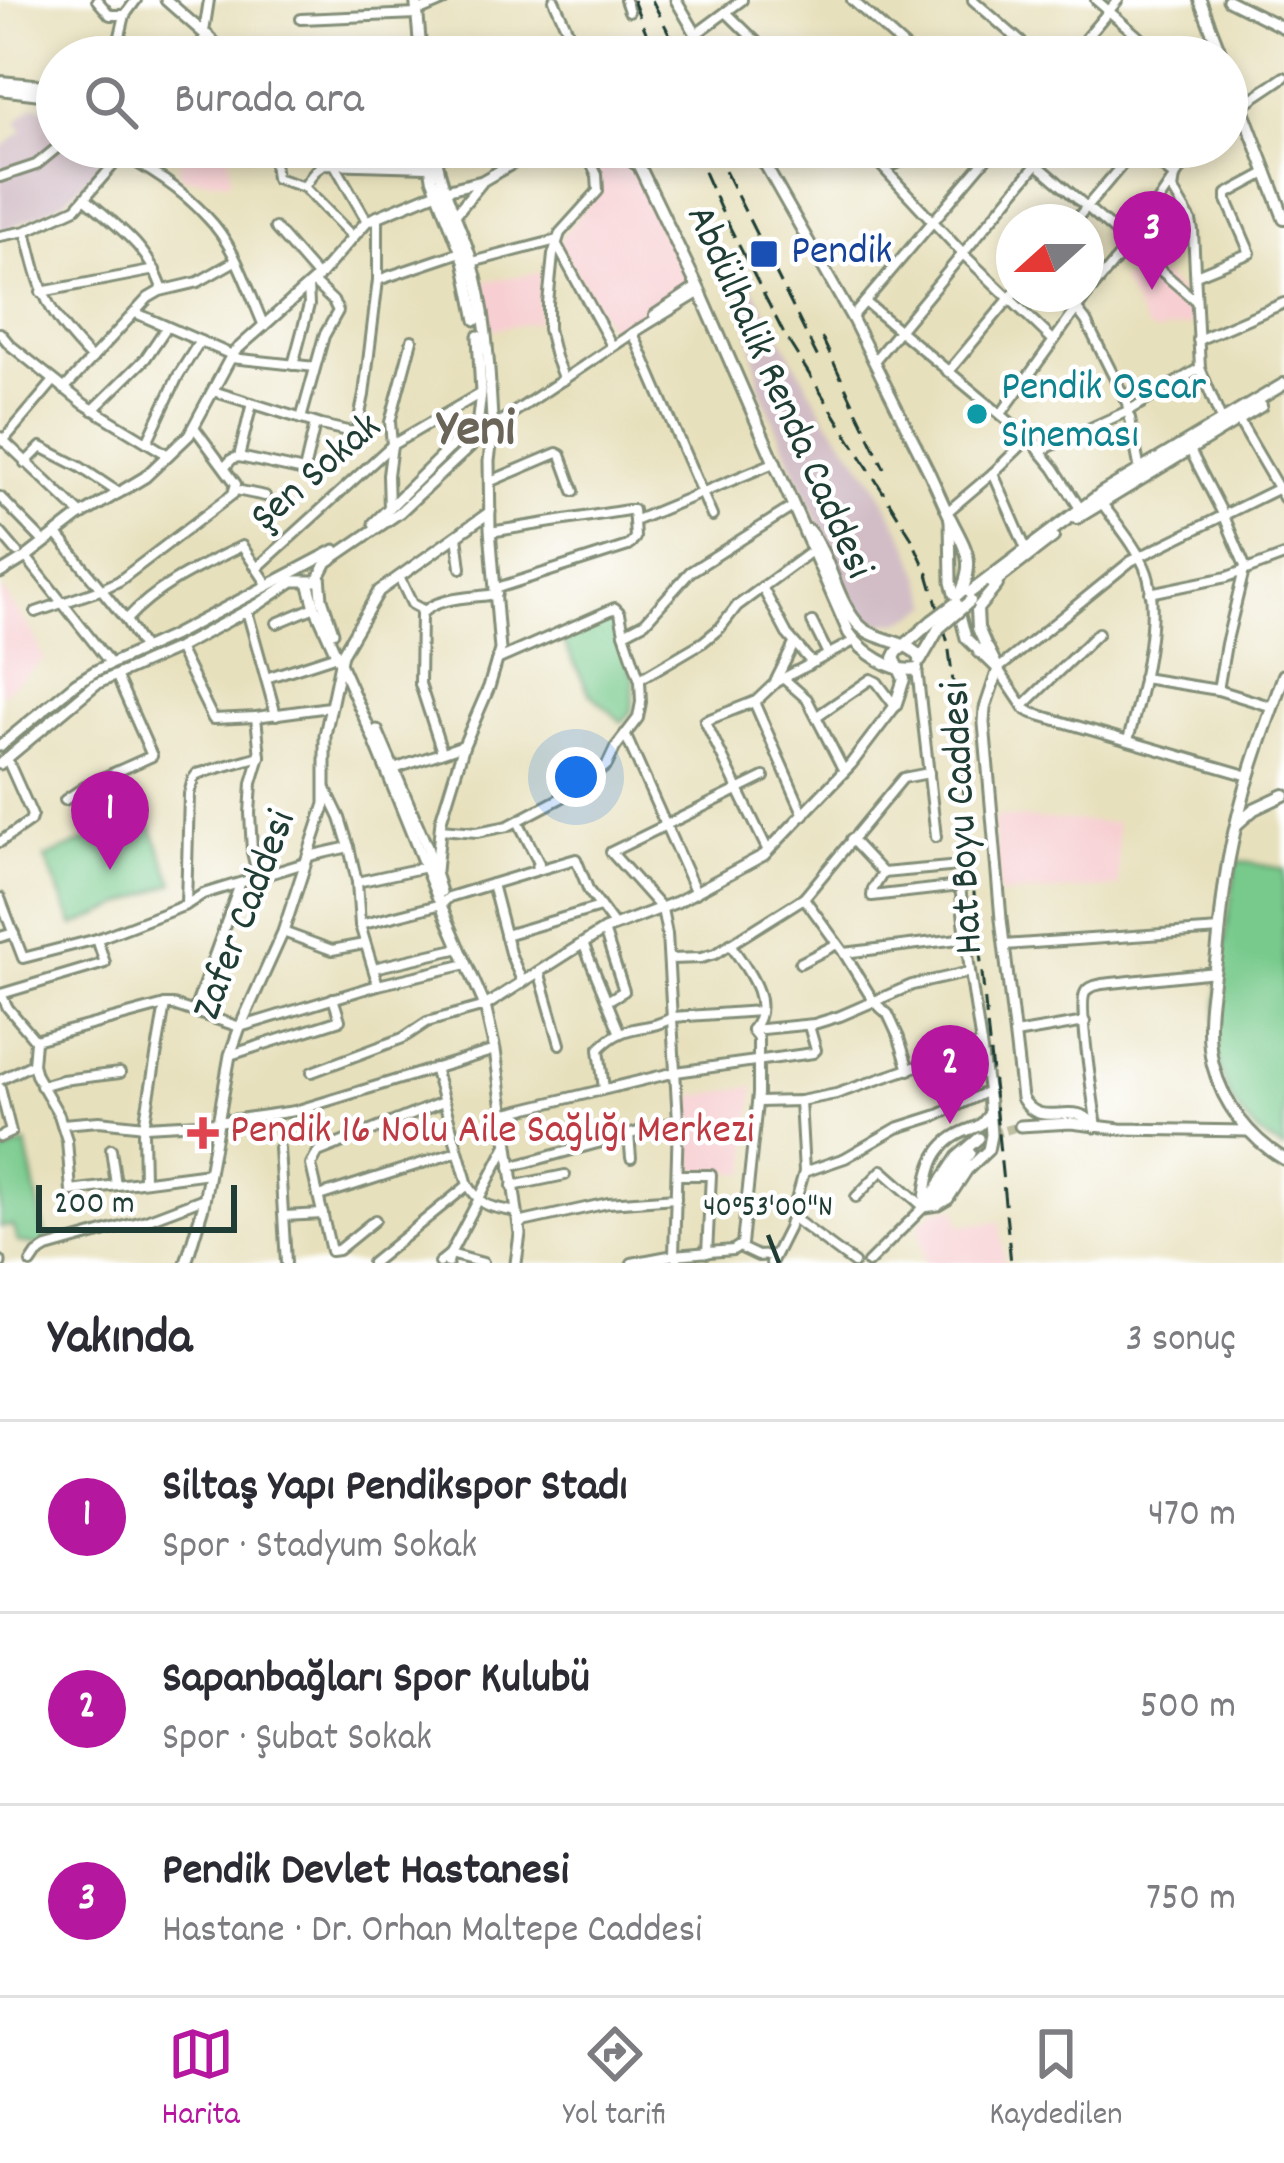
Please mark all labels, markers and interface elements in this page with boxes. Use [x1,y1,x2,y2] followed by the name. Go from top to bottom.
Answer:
[36,36,1248,168] search box
[78,69,144,135] icon: search
[174,70,364,134] text: Burada ara
[1113,191,1191,290] pin: 3
[668,197,886,589] street label: Abdülhalik Renda Caddesi
[996,204,1104,312] north arrow
[791,224,893,284] place label: Pendik
[748,238,780,270] marker: Pendik
[1001,360,1207,468] place label: Pendik Oscar Sineması
[436,394,515,471] district label: Yeni
[239,400,397,548] street label: Şen Sokak
[964,401,990,427] marker: Pendik Oscar Sineması
[928,680,1002,956] street label: Hat Boyu Caddesi
[546,747,606,807] your location
[71,771,149,870] pin: 1
[180,802,314,1030] street label: Zafer Caddesi
[911,1025,989,1124] pin: 2
[230,1103,755,1163] place label: Pendik 16 Nolu Aile Sağlığı Merkezi
[187,1117,219,1149] marker: Pendik 16 Nolu Aile Sağlığı Merkezi
[36,1179,237,1232] scale bar
[54,1182,135,1229] text: 200 m
[703,1188,833,1231] text: 40°53'00"N
[48,1305,192,1377] text: Yakında
[1125,1314,1236,1369] text: 3 sonuç
[162,1457,628,1521] text: Siltaş Yapı Pendikspor Stadı
[83,1489,91,1544] text: 1
[1148,1489,1236,1544] text: 470 m
[162,1521,477,1576] text: Spor · Stadyum Sokak
[162,1649,590,1713] text: Sapanbağları Spor Kulubü
[78,1681,96,1736] text: 2
[1140,1681,1236,1736] text: 500 m
[162,1713,432,1768] text: Spor · Şubat Sokak
[162,1841,569,1905] text: Pendik Devlet Hastanesi
[78,1873,96,1928] text: 3
[1146,1873,1236,1928] text: 750 m
[162,1905,702,1960] text: Hastane · Dr. Orhan Maltepe Caddesi
[162,2021,240,2140] tab: Harita
[563,2021,666,2140] tab: Yol tarifi
[989,2021,1122,2140] tab: Kaydedilen

